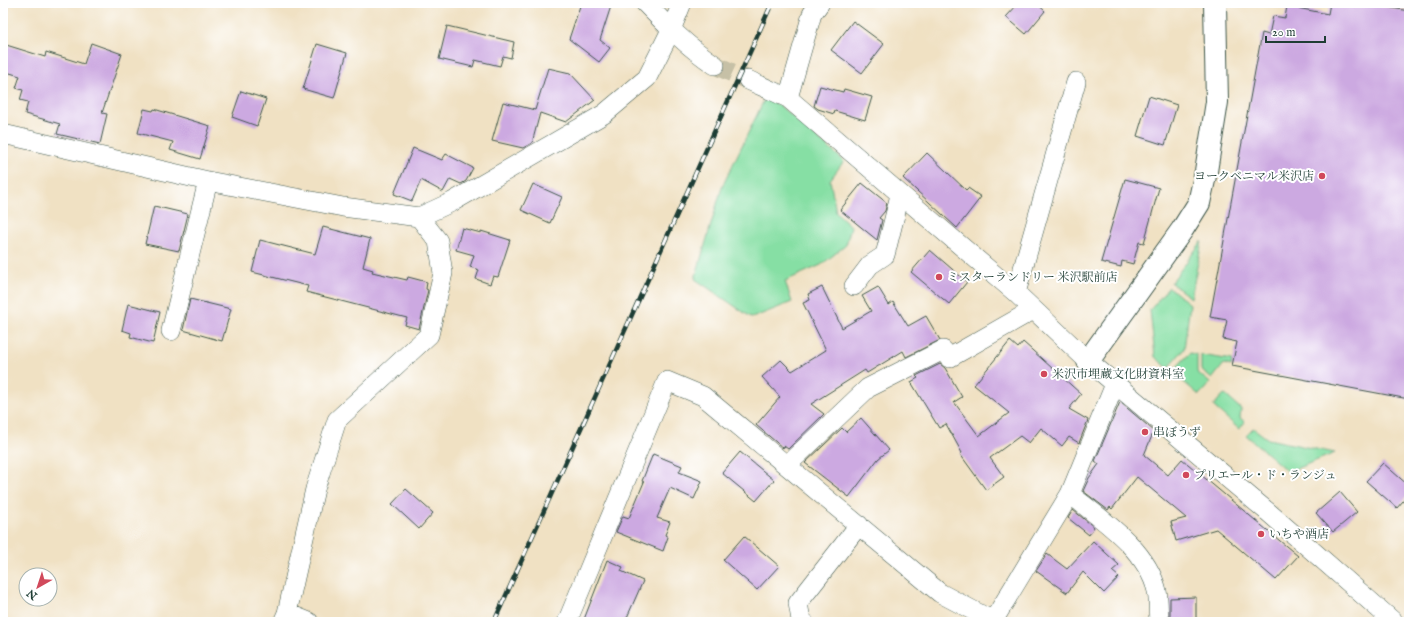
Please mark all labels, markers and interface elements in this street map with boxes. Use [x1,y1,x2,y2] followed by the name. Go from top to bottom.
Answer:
[1266,18,1325,44] scale bar
[1272,25,1295,40] text: 20 m
[1194,169,1314,184] place label: ヨークベニマル米沢店
[1317,171,1327,181] marker: ヨークベニマル米沢店
[947,270,1118,285] place label: ミスターランドリー 米沢駅前店
[934,272,944,282] marker: ミスターランドリー 米沢駅前店
[1052,367,1184,382] place label: 米沢市埋蔵文化財資料室
[1039,369,1049,379] marker: 米沢市埋蔵文化財資料室
[1153,425,1201,440] place label: 串ぼうず
[1140,427,1150,437] marker: 串ぼうず
[1194,468,1337,483] place label: プリエール・ド・ランジュ
[1181,470,1191,480] marker: プリエール・ド・ランジュ
[1269,527,1329,542] place label: いちや酒店
[1256,529,1266,539] marker: いちや酒店
[18,567,58,607] north arrow
[24,585,41,603] text: N

